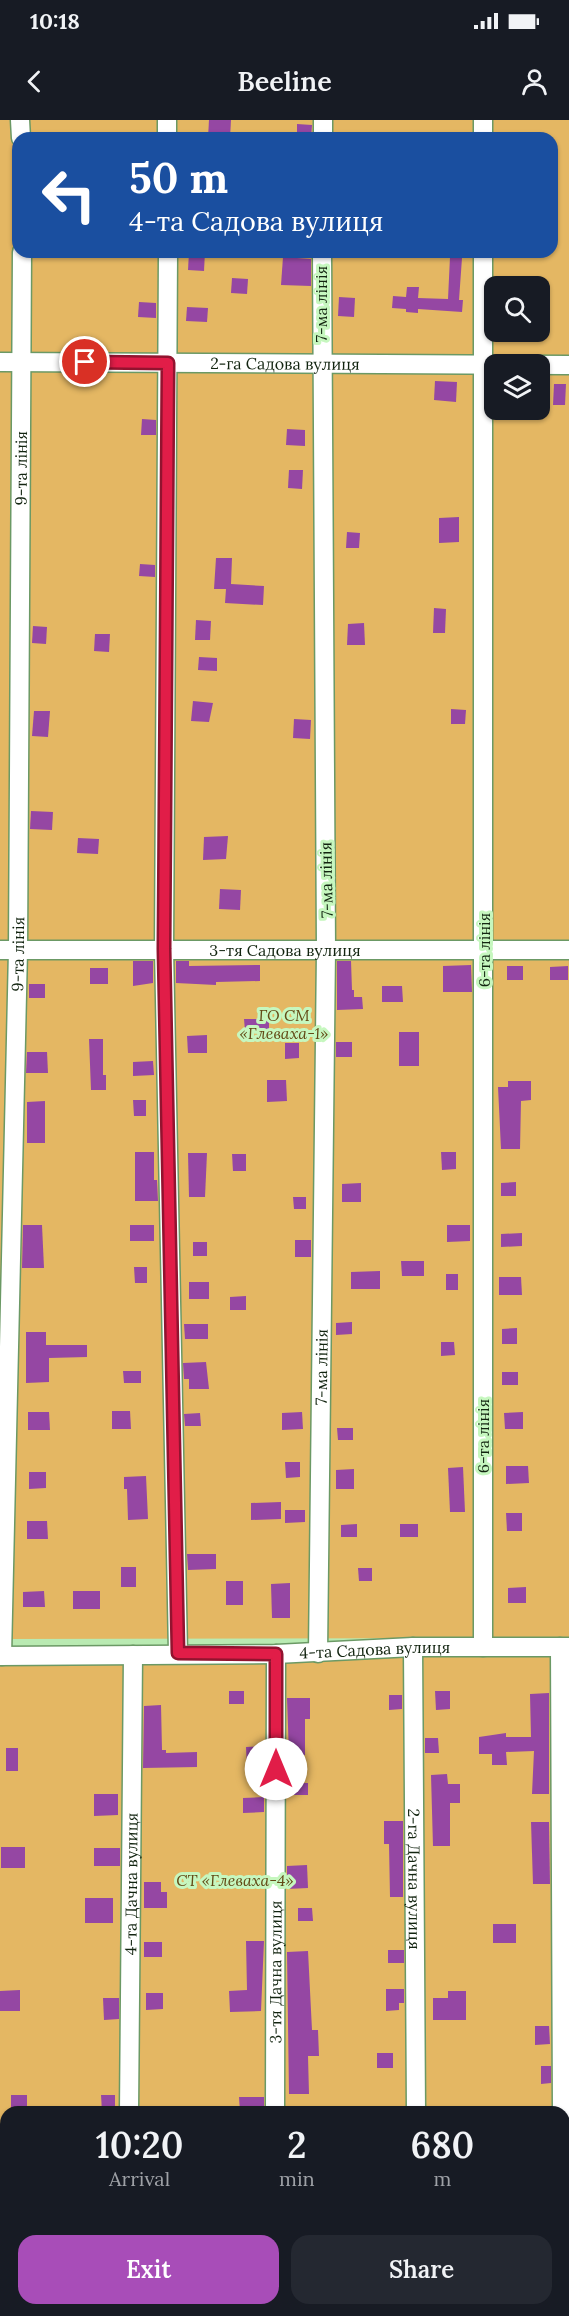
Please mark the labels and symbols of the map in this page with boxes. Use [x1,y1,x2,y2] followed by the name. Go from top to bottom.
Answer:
[311,266,331,342] street label: 7-ма лінія
[59,336,110,387] pin
[210,353,360,374] street label: 2-га Садова вулиця
[11,431,31,506] street label: 9-та лінія
[315,842,337,918] street label: 7-ма лінія
[474,913,494,987] street label: 6-та лінія
[7,917,28,992] street label: 9-та лінія
[209,940,361,960] street label: 3-тя Садова вулиця
[240,1005,328,1043] park label: ГО СМ «Глеваха-1»
[311,1329,332,1405] street label: 7-ма лінія
[473,1399,493,1473] street label: 6-та лінія
[299,1637,450,1663] street label: 4-та Садова вулиця
[244,1737,308,1801] position arrow
[404,1808,425,1950] street label: 2-га Дачна вулиця
[120,1813,142,1955] street label: 4-та Дачна вулиця
[176,1870,294,1890] park label: СТ «Глеваха-4»
[265,1900,285,2044] street label: 3-тя Дачна вулиця

